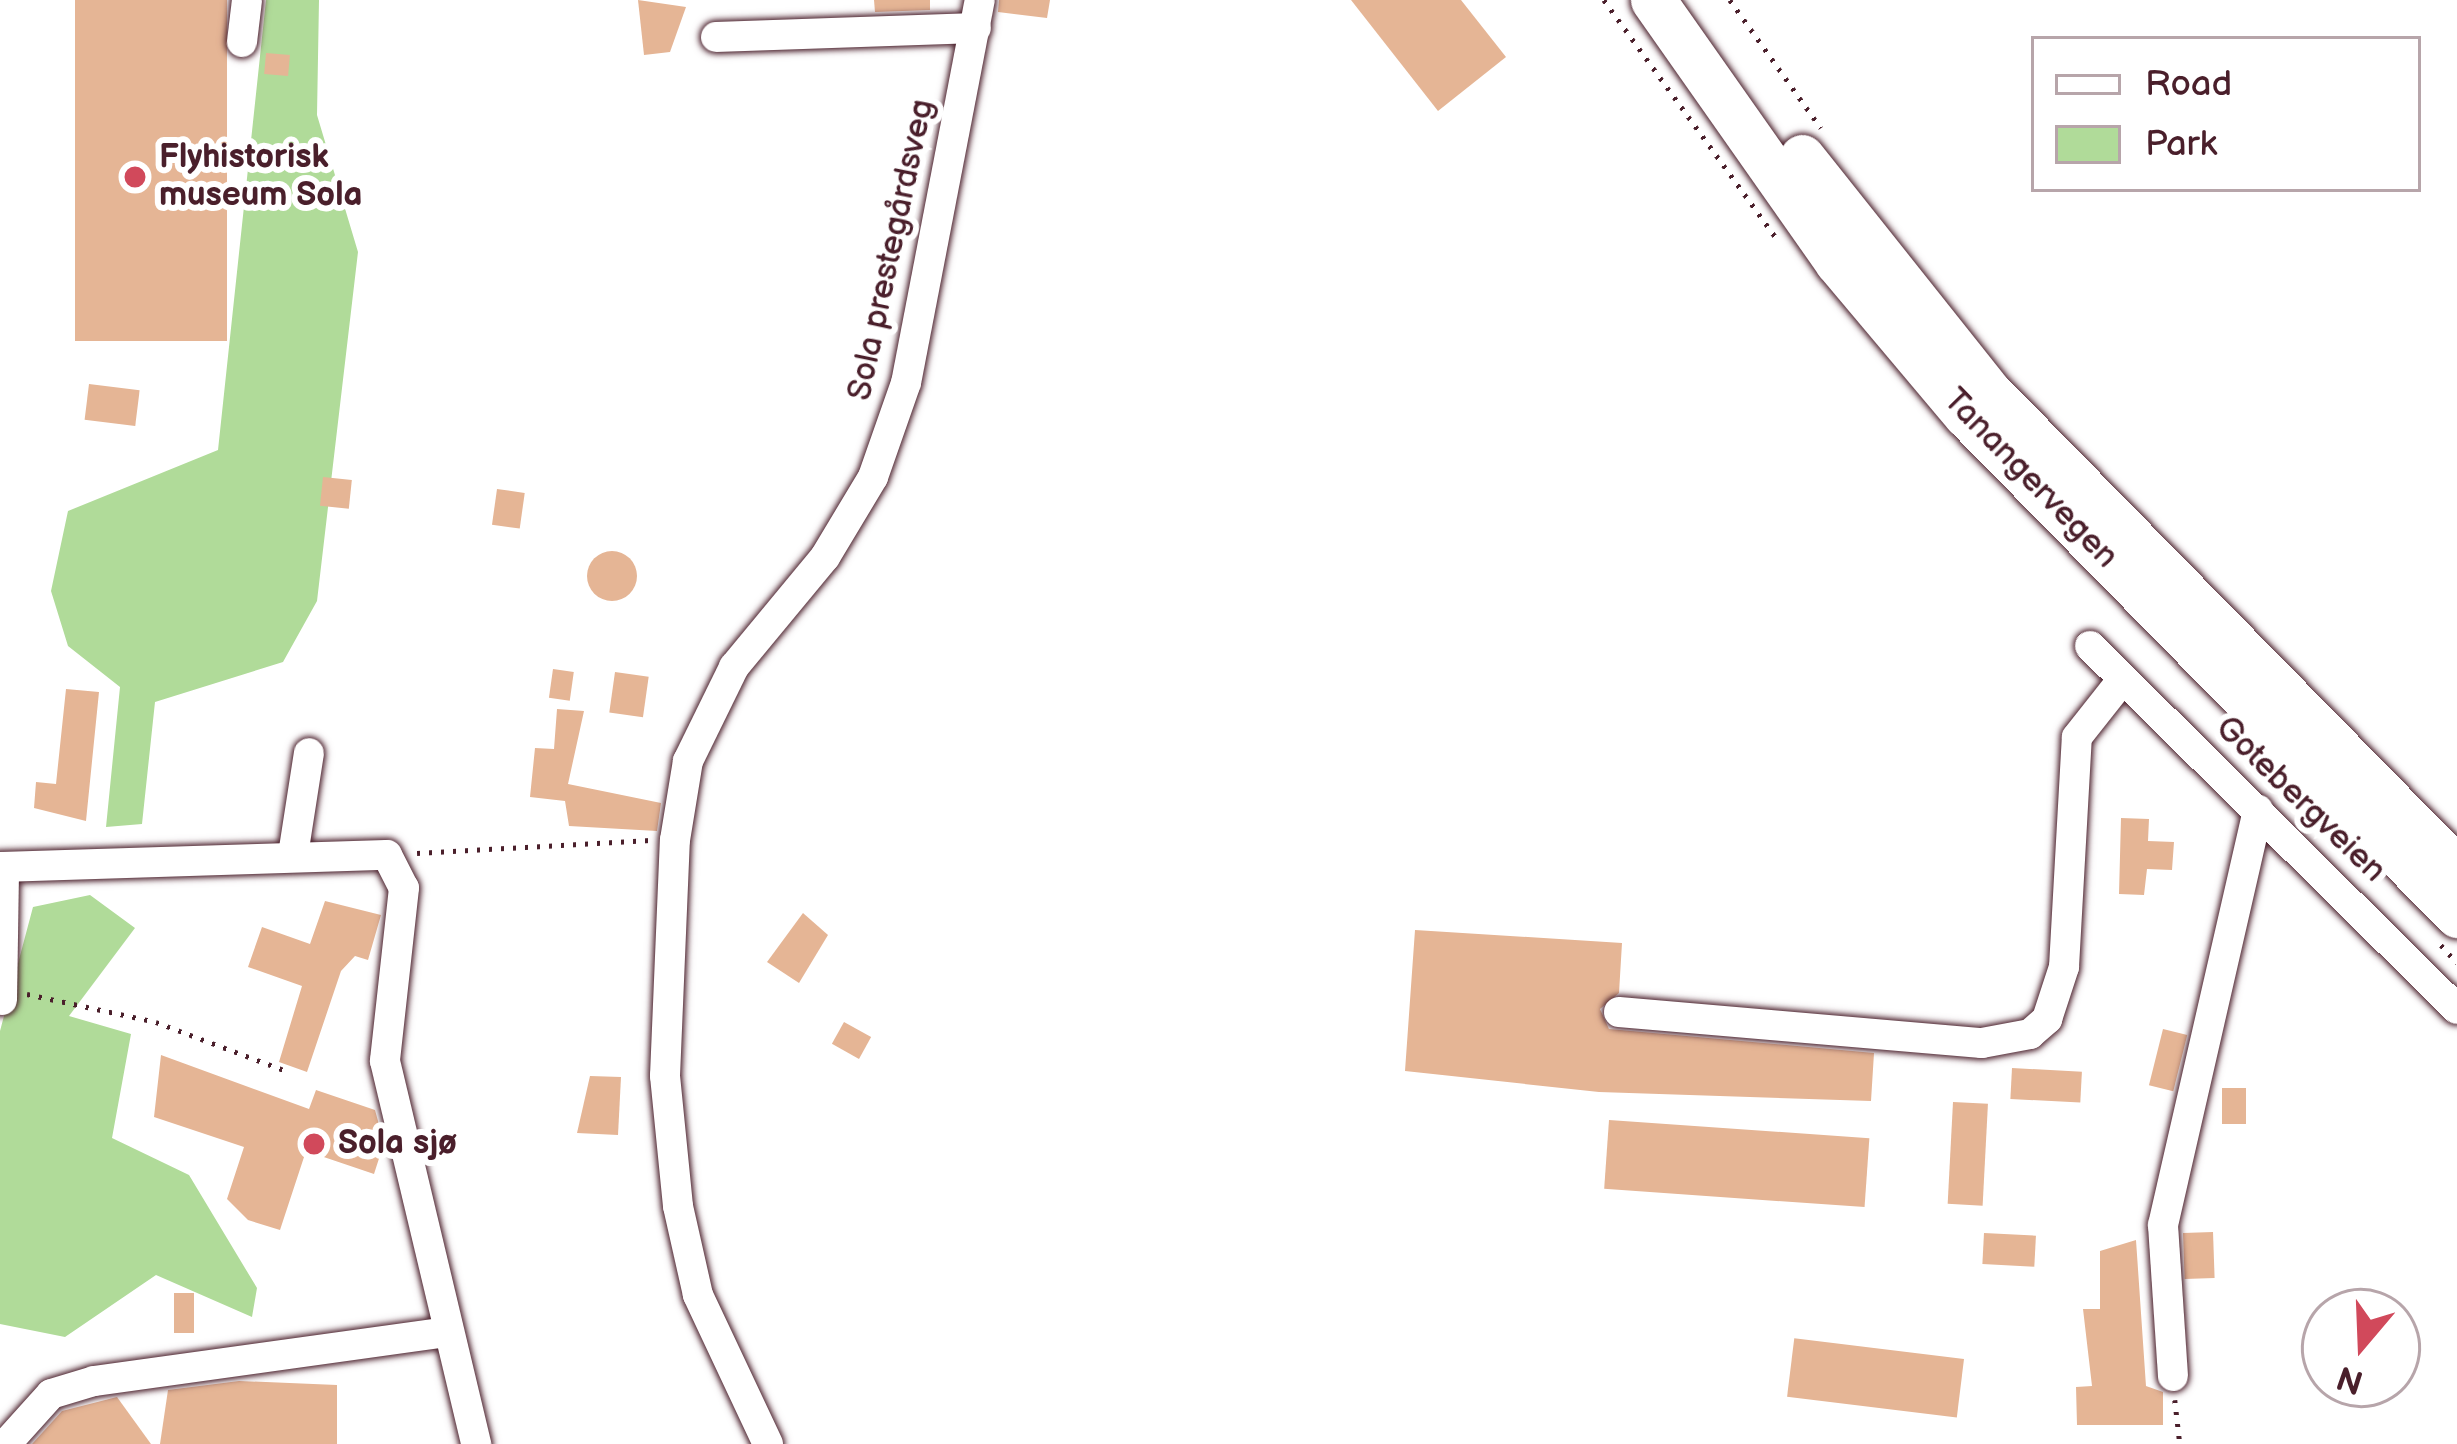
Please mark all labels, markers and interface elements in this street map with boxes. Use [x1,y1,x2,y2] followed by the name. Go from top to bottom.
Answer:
[2031,36,2421,192] legend
[2145,63,2232,106] text: Road
[841,96,943,404] street label: Sola prestegårdsveg
[2145,123,2217,166] text: Park
[159,138,362,216] place label: Flyhistorisk museum Sola
[122,164,148,190] marker: Flyhistorisk museum Sola
[1935,381,2125,577] street label: Tanangervegen
[2207,709,2393,891] street label: Gotebergveien
[338,1124,457,1164] place label: Sola sjø
[301,1131,327,1157] marker: Sola sjø
[2301,1288,2421,1408] north arrow
[2332,1356,2368,1402] text: N

